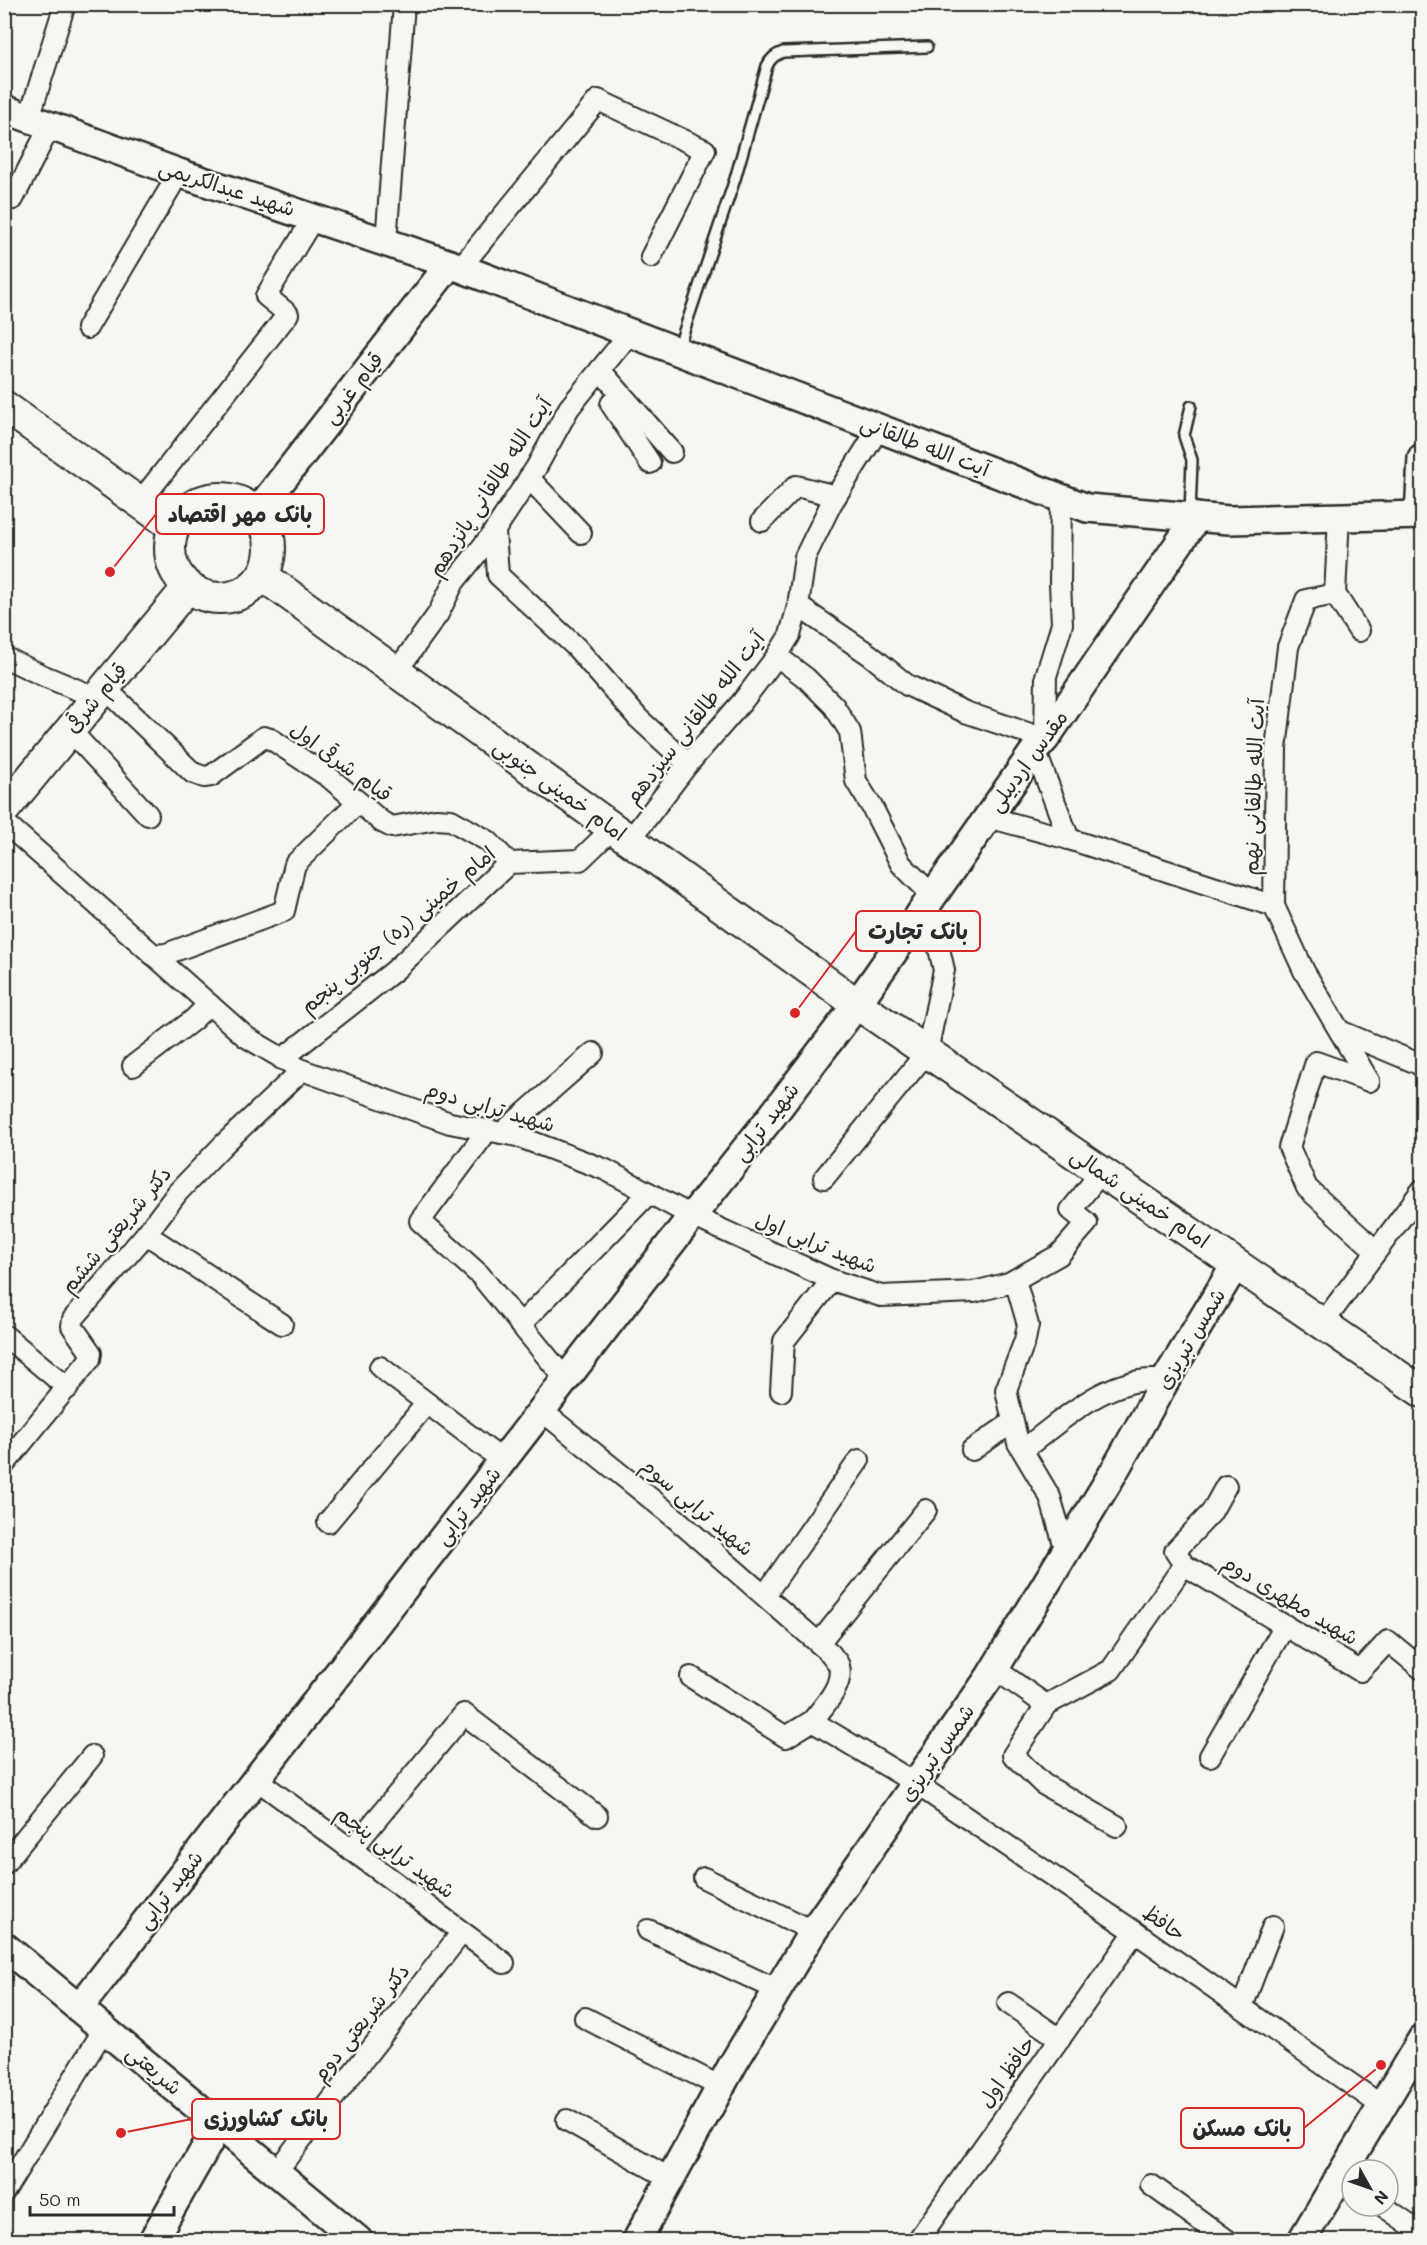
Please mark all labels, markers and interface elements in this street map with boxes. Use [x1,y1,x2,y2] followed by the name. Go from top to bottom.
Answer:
[155,152,299,223] street label: شهید عبدالکریمی
[315,346,391,431] street label: قیام غربی
[421,391,561,583] street label: آیت الله طالقانی پانزدهم
[856,408,995,484] street label: آیت الله طالقانی
[156,494,324,534] callout: بانک مهر اقتصاد
[168,499,312,528] text: بانک مهر اقتصاد
[618,624,774,812] street label: آیت الله طالقانی سیزدهم
[58,656,135,740] street label: قیام شرقی
[1236,697,1273,876] street label: آیت الله طالقانی نهم
[981,704,1074,818] street label: مقدس اردبیلی
[283,715,398,810] street label: قیام شرقی اول
[487,731,633,849] street label: امام خمینی جنوبی
[294,839,503,1022] street label: امام خمینی (ره) جنوبی پنجم
[856,911,980,951] callout: بانک تجارت
[868,916,968,945] text: بانک تجارت
[421,1074,558,1141] street label: شهید ترابی دوم
[726,1076,806,1167] street label: شهید ترابی
[1064,1140,1216,1257] street label: امام خمینی شمالی
[54,1160,179,1301] street label: دکتر شریعتی ششم
[751,1205,881,1280] street label: شهید ترابی اول
[1149,1283,1231,1394] street label: شمس تبریزی
[633,1451,760,1564] street label: شهید ترابی سوم
[428,1460,508,1551] street label: شهید ترابی
[1216,1547,1364,1654] street label: شهید مطهری دوم
[892,1698,980,1807] street label: شمس تبریزی
[328,1798,461,1907] street label: شهید ترابی پنجم
[130,1844,210,1935] street label: شهید ترابی
[1138,1897,1192,1946] street label: حافظ
[305,1957,418,2089] street label: دکتر شریعتی دوم
[971,2030,1040,2112] street label: حافظ اول
[120,2038,188,2101] street label: شریعتی
[192,2099,340,2139] callout: بانک کشاورزی
[204,2103,328,2132] text: بانک کشاورزی
[1181,2108,1304,2148] callout: بانک مسکن
[1192,2113,1292,2142] text: بانک مسکن
[1340,2158,1400,2218] north arrow
[30,2179,174,2217] scale bar
[39,2187,81,2211] text: 50 m
[1370,2187,1394,2209] text: N

